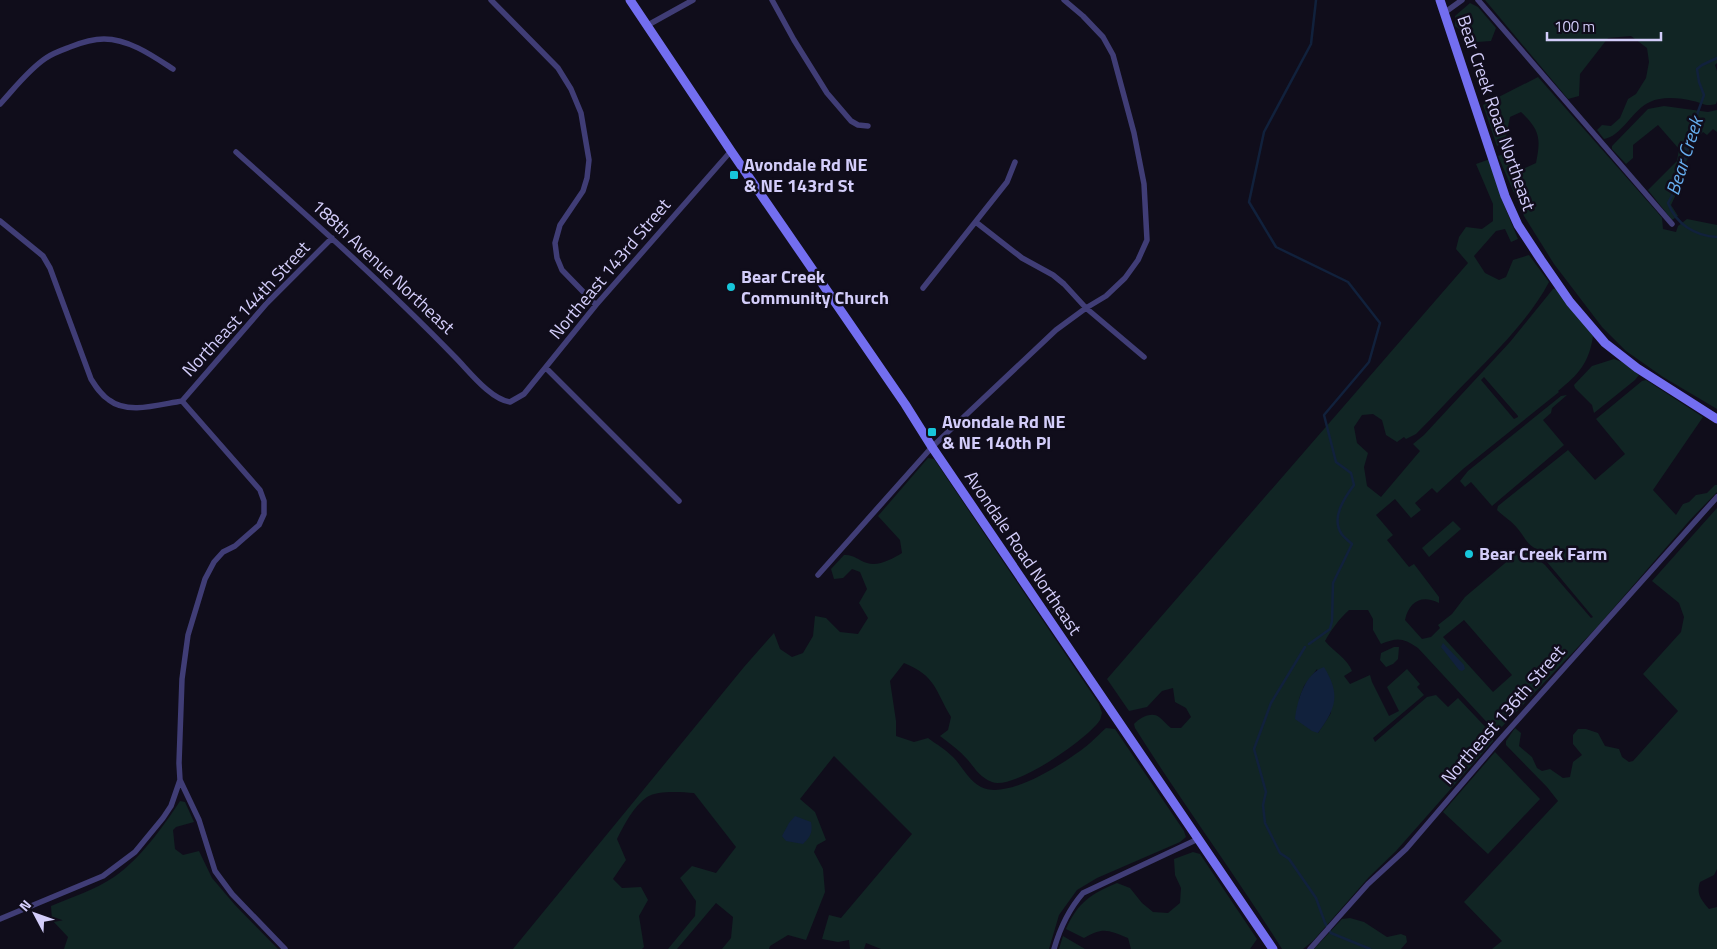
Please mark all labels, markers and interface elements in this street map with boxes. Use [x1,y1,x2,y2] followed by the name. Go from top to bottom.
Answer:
[1547,10,1661,42] scale bar
[1450,11,1543,215] street label: Bear Creek Road Northeast
[1554,15,1595,38] text: 100 m
[1657,111,1711,199] water label: Bear Creek
[744,151,867,199] place label: Avondale Rd NE & NE 143rd St
[728,169,740,181] marker: Avondale Rd NE & NE 143rd St
[542,192,677,345] street label: Northeast 143rd Street
[306,193,461,341] street label: 188th Avenue Northeast
[175,234,316,383] street label: Northeast 144th Street
[741,263,889,311] place label: Bear Creek Community Church
[725,281,737,293] marker: Bear Creek Community Church
[942,408,1065,456] place label: Avondale Rd NE & NE 140th Pl
[926,426,938,438] marker: Avondale Rd NE & NE 140th Pl
[958,465,1089,641] street label: Avondale Road Northeast
[1479,540,1607,567] place label: Bear Creek Farm
[1463,548,1475,560] marker: Bear Creek Farm
[1434,638,1571,790] street label: Northeast 136th Street
[10,889,60,939] north arrow
[14,895,36,916] text: N

